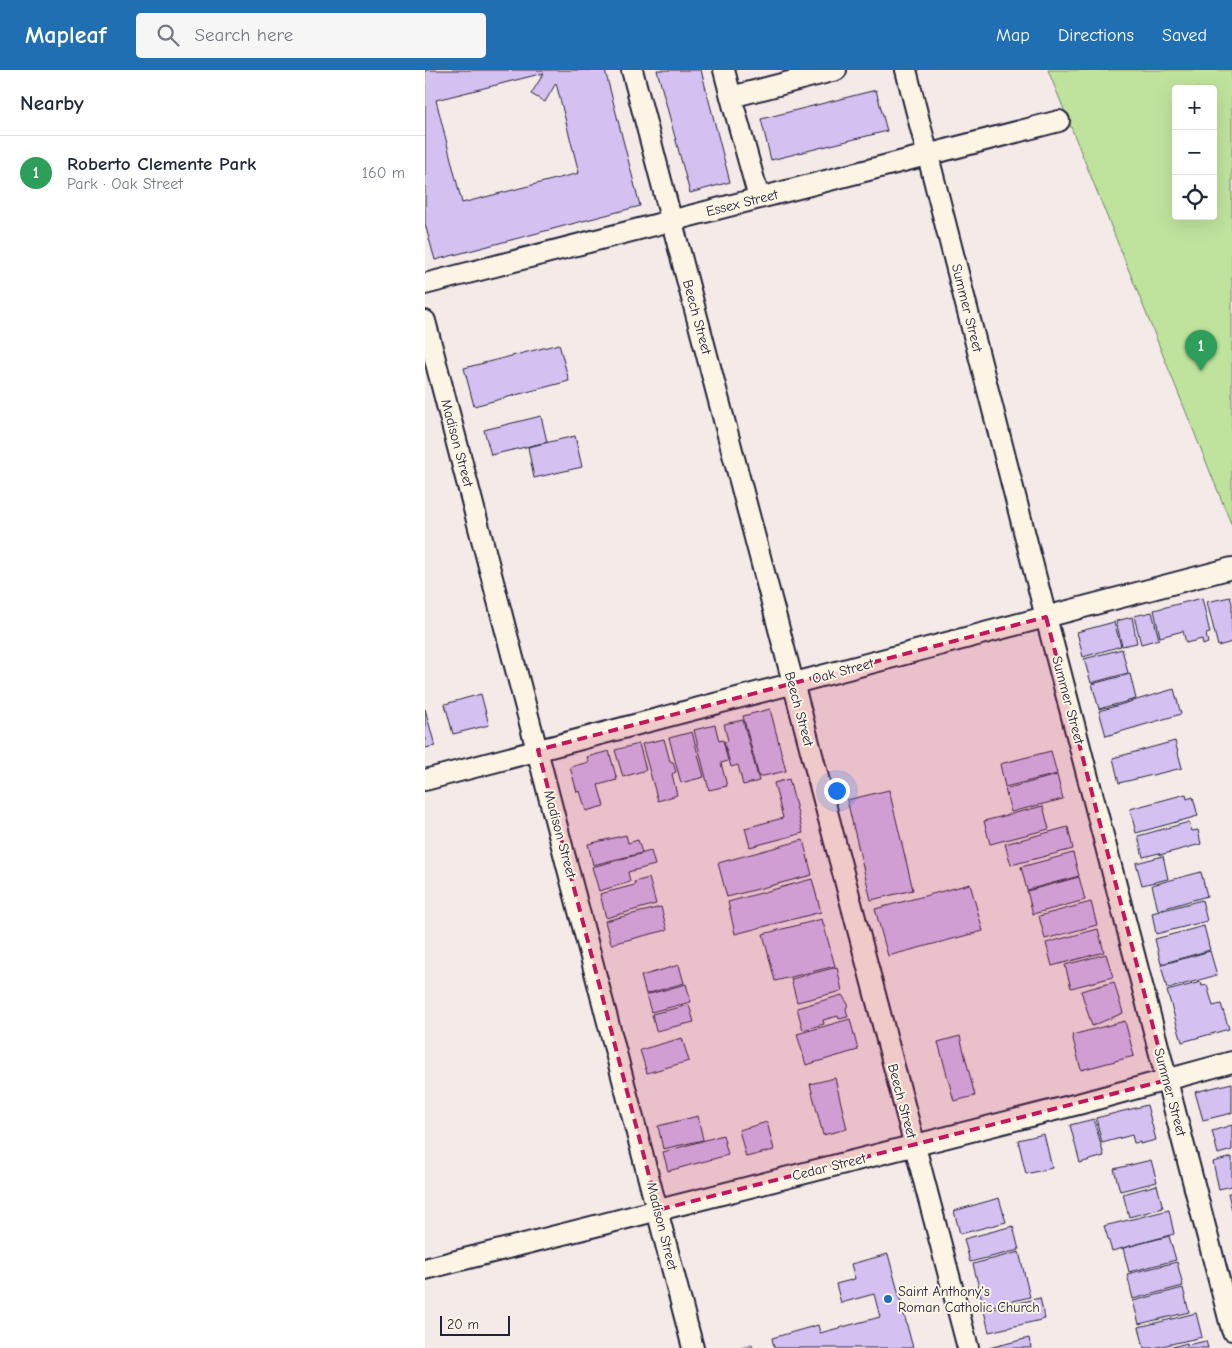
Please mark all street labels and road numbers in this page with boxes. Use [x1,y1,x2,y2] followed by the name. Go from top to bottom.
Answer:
[704,186,781,220] street label: Essex Street
[948,262,986,355] street label: Summer Street
[679,278,715,357] street label: Beech Street
[437,397,477,490] street label: Madison Street
[811,654,876,687] street label: Oak Street
[1048,654,1088,747] street label: Summer Street
[781,670,817,749] street label: Beech Street
[540,788,580,881] street label: Madison Street
[1150,1046,1190,1139] street label: Summer Street
[884,1062,920,1141] street label: Beech Street
[790,1149,869,1184] street label: Cedar Street
[643,1180,681,1273] street label: Madison Street

